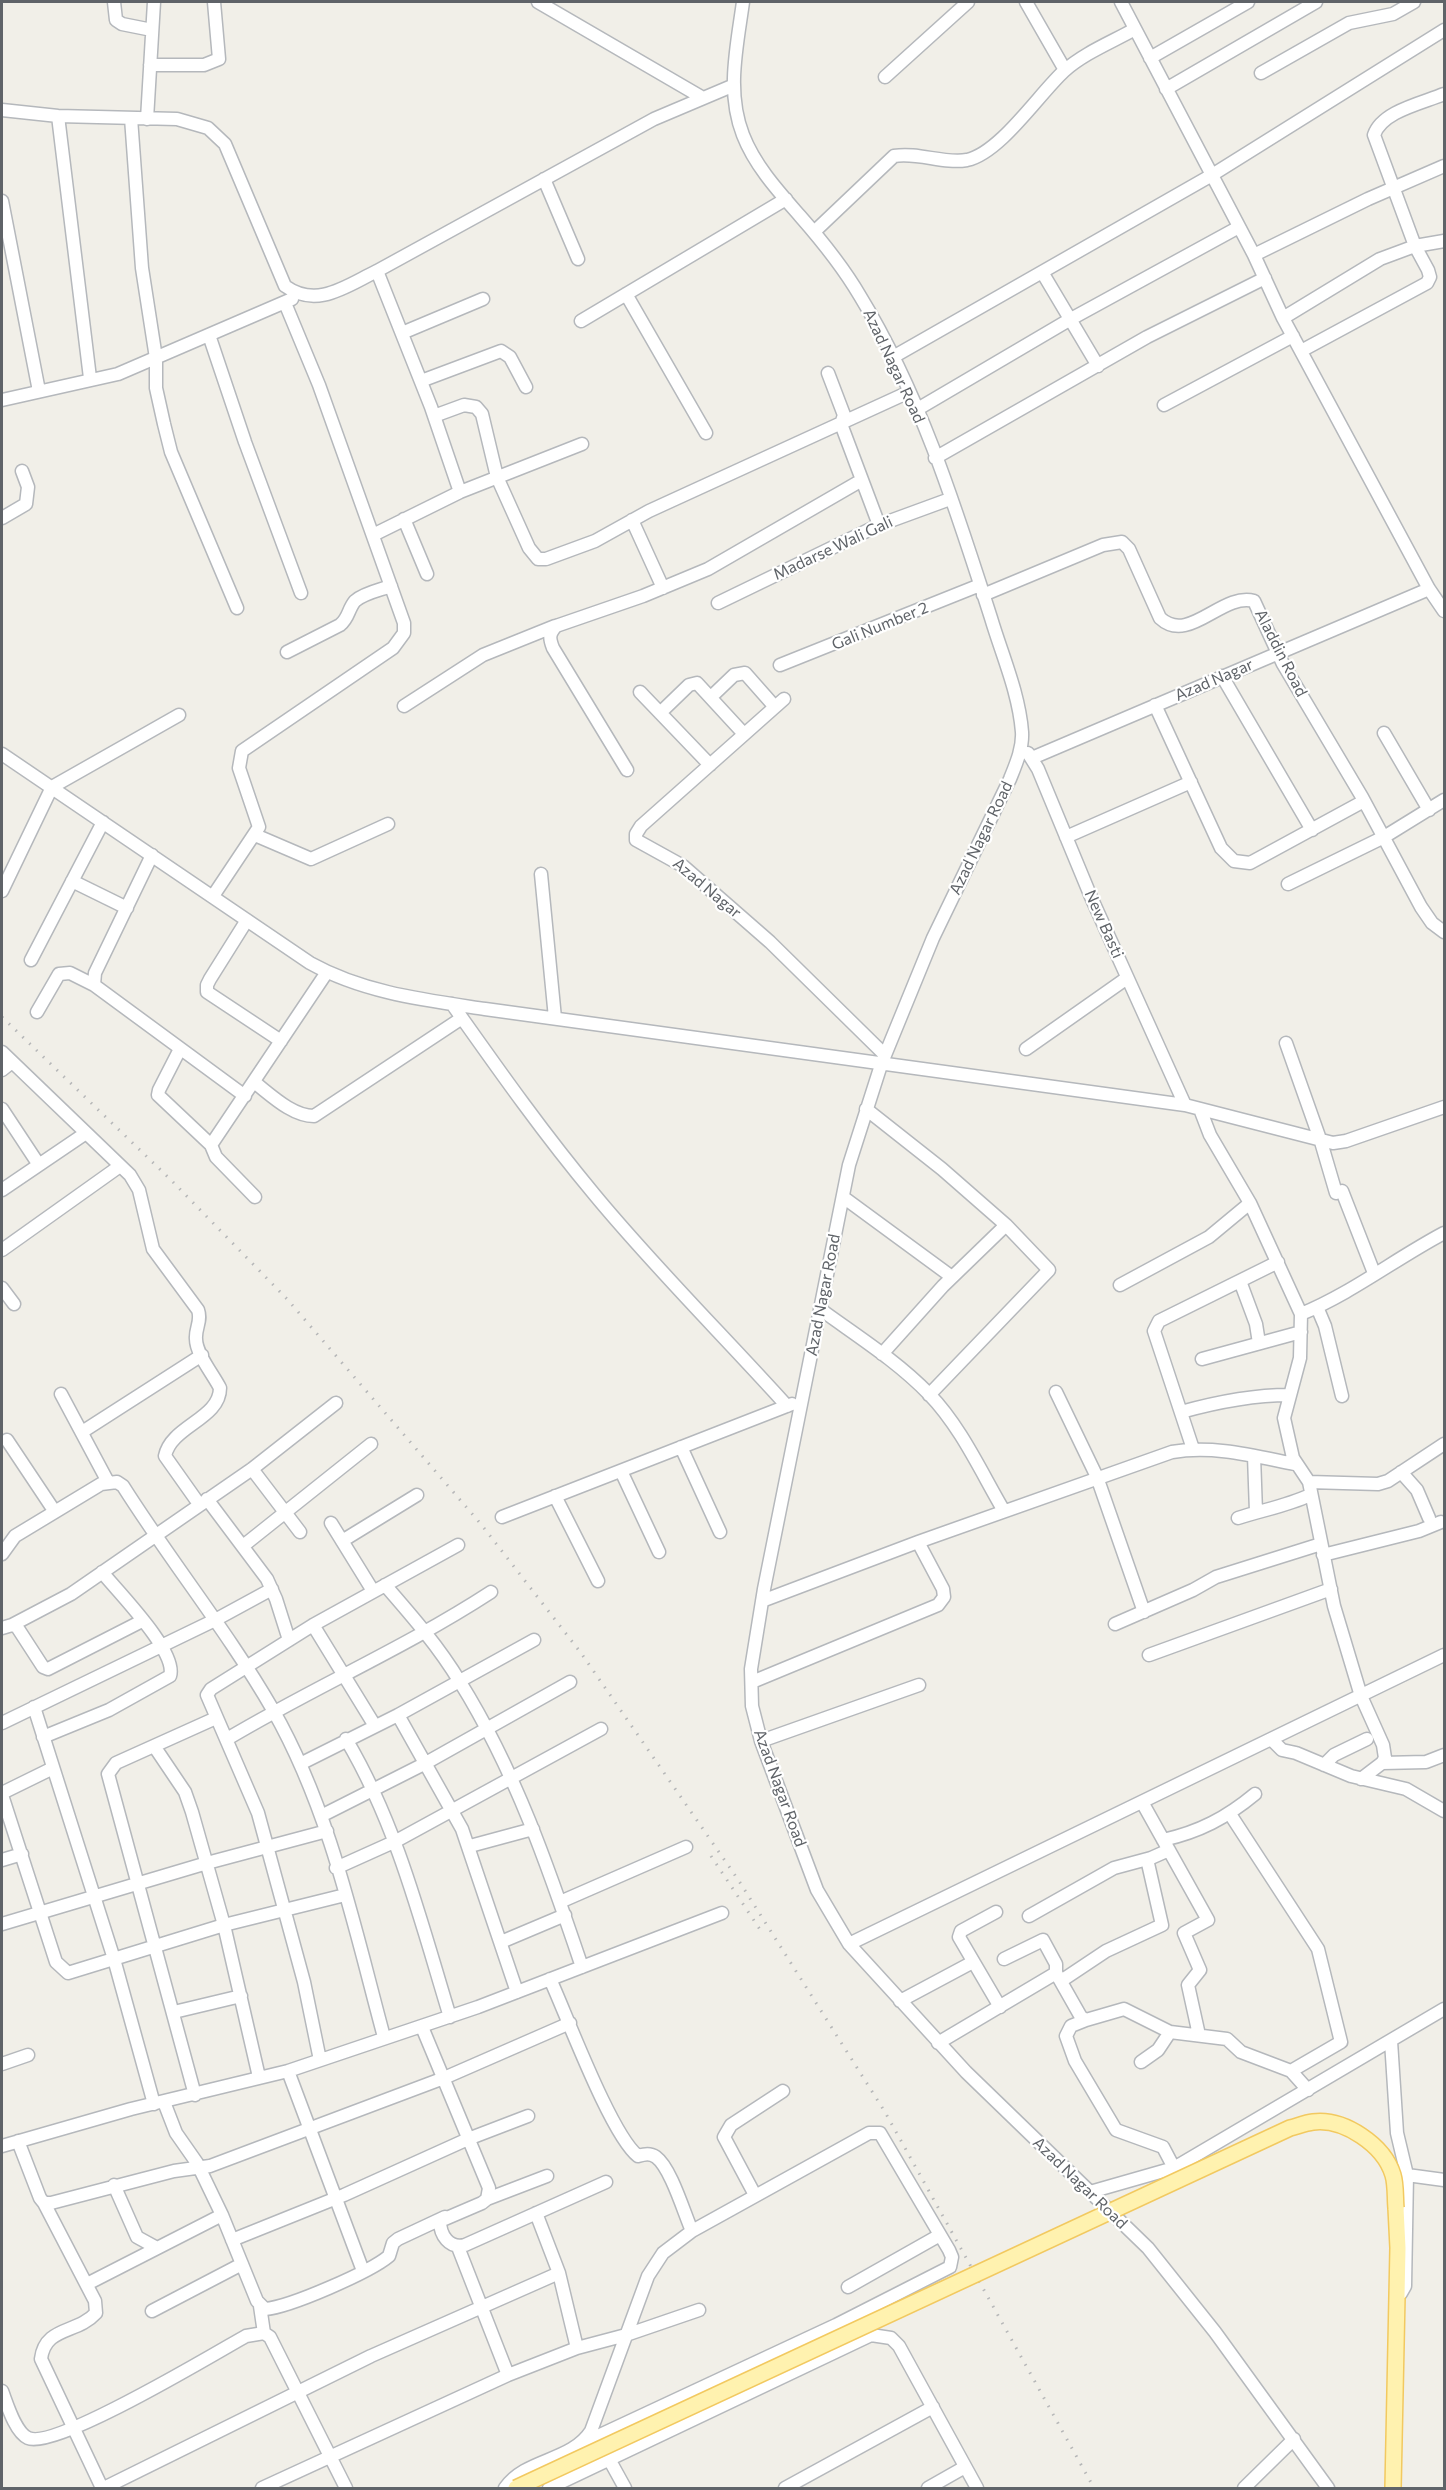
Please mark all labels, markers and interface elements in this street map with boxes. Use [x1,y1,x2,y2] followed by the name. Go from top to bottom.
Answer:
[859,306,929,426] street label: Azad Nagar Road
[770,512,896,584] street label: Madarse Wali Gali
[829,598,931,654] street label: Gali Number 2
[1251,606,1311,700] street label: Aladdin Road
[1172,655,1256,705] street label: Azad Nagar
[945,778,1017,898] street label: Azad Nagar Road
[669,854,745,922] street label: Azad Nagar
[1080,887,1128,961] street label: New Basti
[802,1232,844,1358] street label: Azad Nagar Road
[750,1727,810,1849] street label: Azad Nagar Road
[1029,2133,1131,2233] street label: Azad Nagar Road

